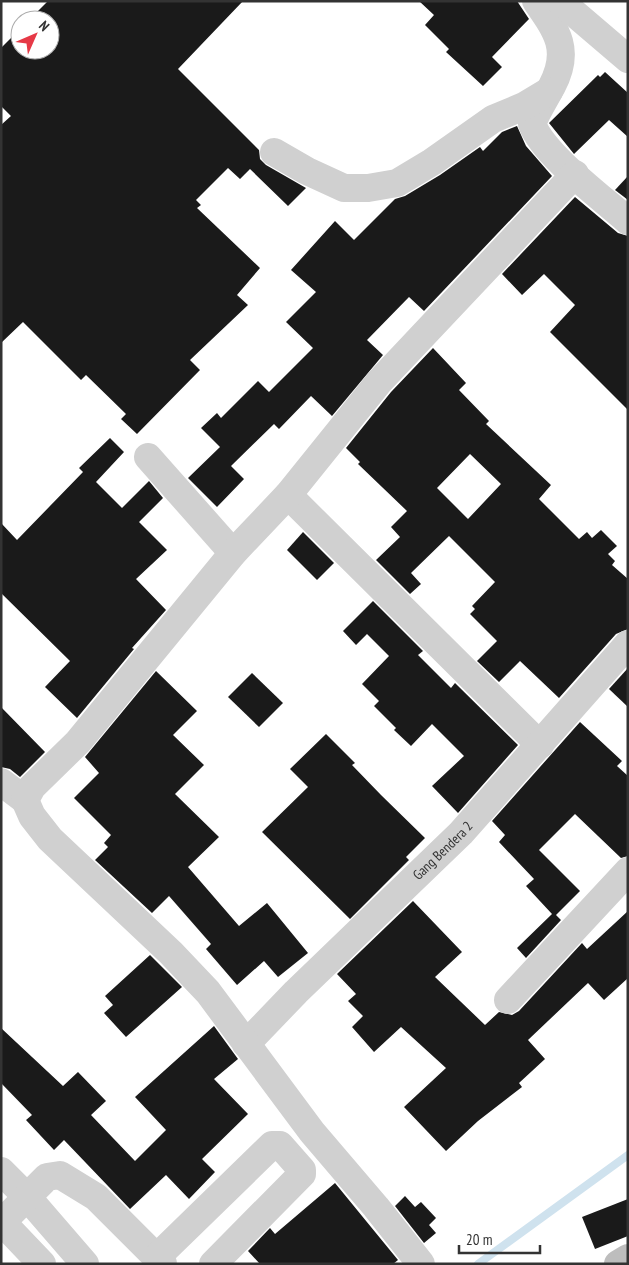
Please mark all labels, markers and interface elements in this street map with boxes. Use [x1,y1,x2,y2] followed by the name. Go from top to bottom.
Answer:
[10,10,60,60] north arrow
[35,17,53,35] text: N
[409,817,476,884] street label: Gang Bendera 2
[459,1222,540,1254] scale bar
[466,1230,492,1249] text: 20 m

